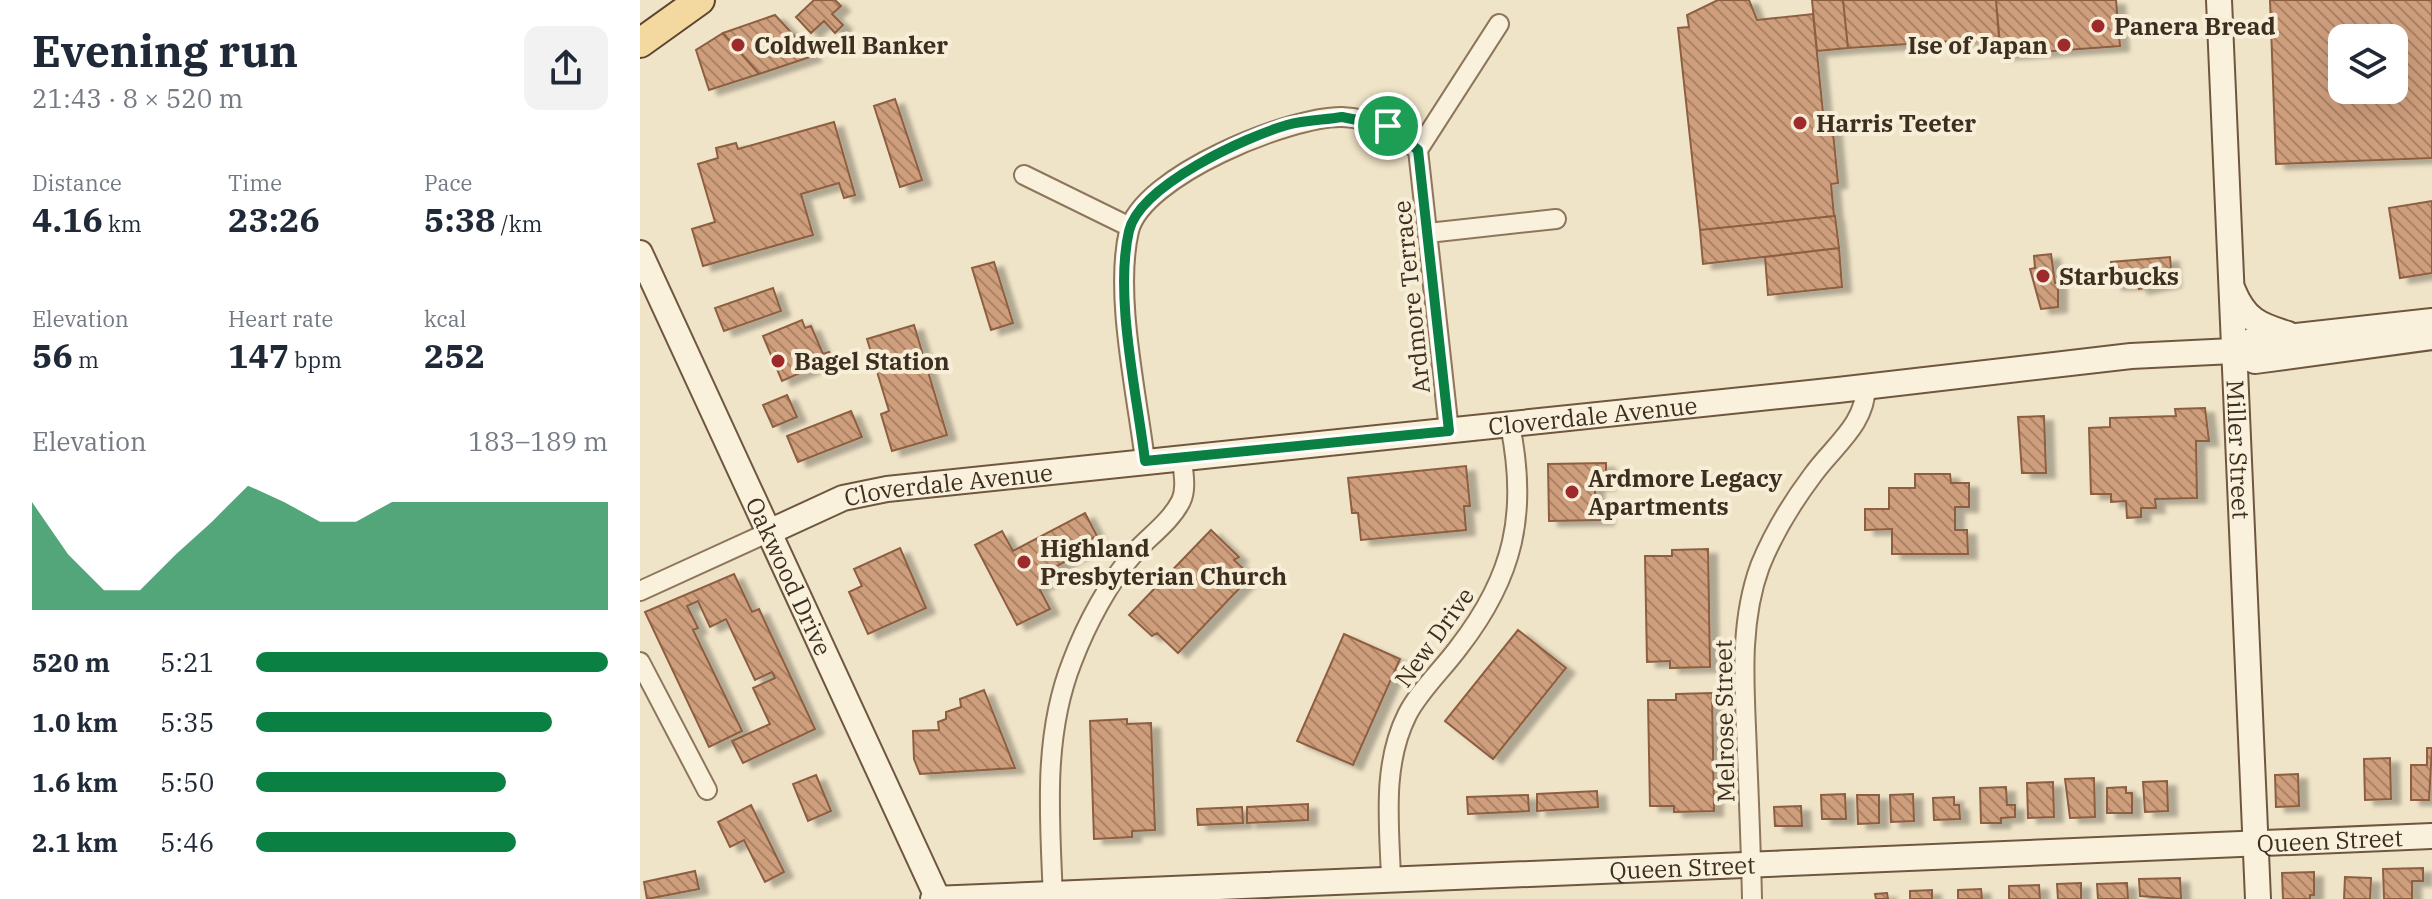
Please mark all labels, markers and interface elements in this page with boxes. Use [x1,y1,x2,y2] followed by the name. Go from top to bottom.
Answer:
[2114,10,2276,42] place label: Panera Bread
[2089,17,2107,35] marker: Panera Bread
[32,22,298,79] text: Evening run
[2328,24,2408,104] map controls
[2328,24,2408,104] button: layers
[524,26,608,110] button: share
[754,29,948,61] place label: Coldwell Banker
[1908,29,2048,61] place label: Ise of Japan
[729,36,747,54] marker: Coldwell Banker
[2055,36,2073,54] marker: Ise of Japan
[32,81,243,115] text: 21:43 · 8 × 520 m
[1354,92,1422,160] pin
[1366,104,1410,148] icon: arrive
[1816,107,1976,139] place label: Harris Teeter
[1791,114,1809,132] marker: Harris Teeter
[32,168,122,197] text: Distance
[228,168,282,197] text: Time
[424,168,472,197] text: Pace
[32,197,103,241] text: 4.16
[228,197,320,241] text: 23:26
[424,197,496,241] text: 5:38
[1385,199,1437,395] street label: Ardmore Terrace
[103,209,142,238] text: km
[496,209,543,238] text: /km
[2059,260,2179,292] place label: Starbucks
[2034,267,2052,285] marker: Starbucks
[32,304,129,333] text: Elevation
[228,304,333,333] text: Heart rate
[424,304,466,333] text: kcal
[32,333,73,377] text: 56
[228,333,289,377] text: 147
[424,333,485,377] text: 252
[73,345,99,374] text: m
[289,345,342,374] text: bpm
[794,345,950,377] place label: Bagel Station
[769,352,787,370] marker: Bagel Station
[2219,379,2258,520] street label: Miller Street
[1487,389,1699,442] street label: Cloverdale Avenue
[32,424,147,458] text: Elevation
[468,424,608,458] text: 183–189 m
[841,456,1054,513] street label: Cloverdale Avenue
[1588,462,1783,522] place label: Ardmore Legacy Apartments
[1563,483,1581,501] marker: Ardmore Legacy Apartments
[739,492,839,661] street label: Oakwood Drive
[1040,532,1287,592] place label: Highland Presbyterian Church
[1015,553,1033,571] marker: Highland Presbyterian Church
[1387,581,1481,693] street label: New Drive
[1707,639,1741,803] street label: Melrose Street
[32,645,110,679] text: 520 m
[160,645,214,679] text: 5:21
[32,705,118,739] text: 1.0 km
[160,705,214,739] text: 5:35
[32,765,118,799] text: 1.6 km
[160,765,214,799] text: 5:50
[2256,821,2403,859] street label: Queen Street
[32,825,118,859] text: 2.1 km
[160,825,214,859] text: 5:46
[1609,848,1756,887] street label: Queen Street

